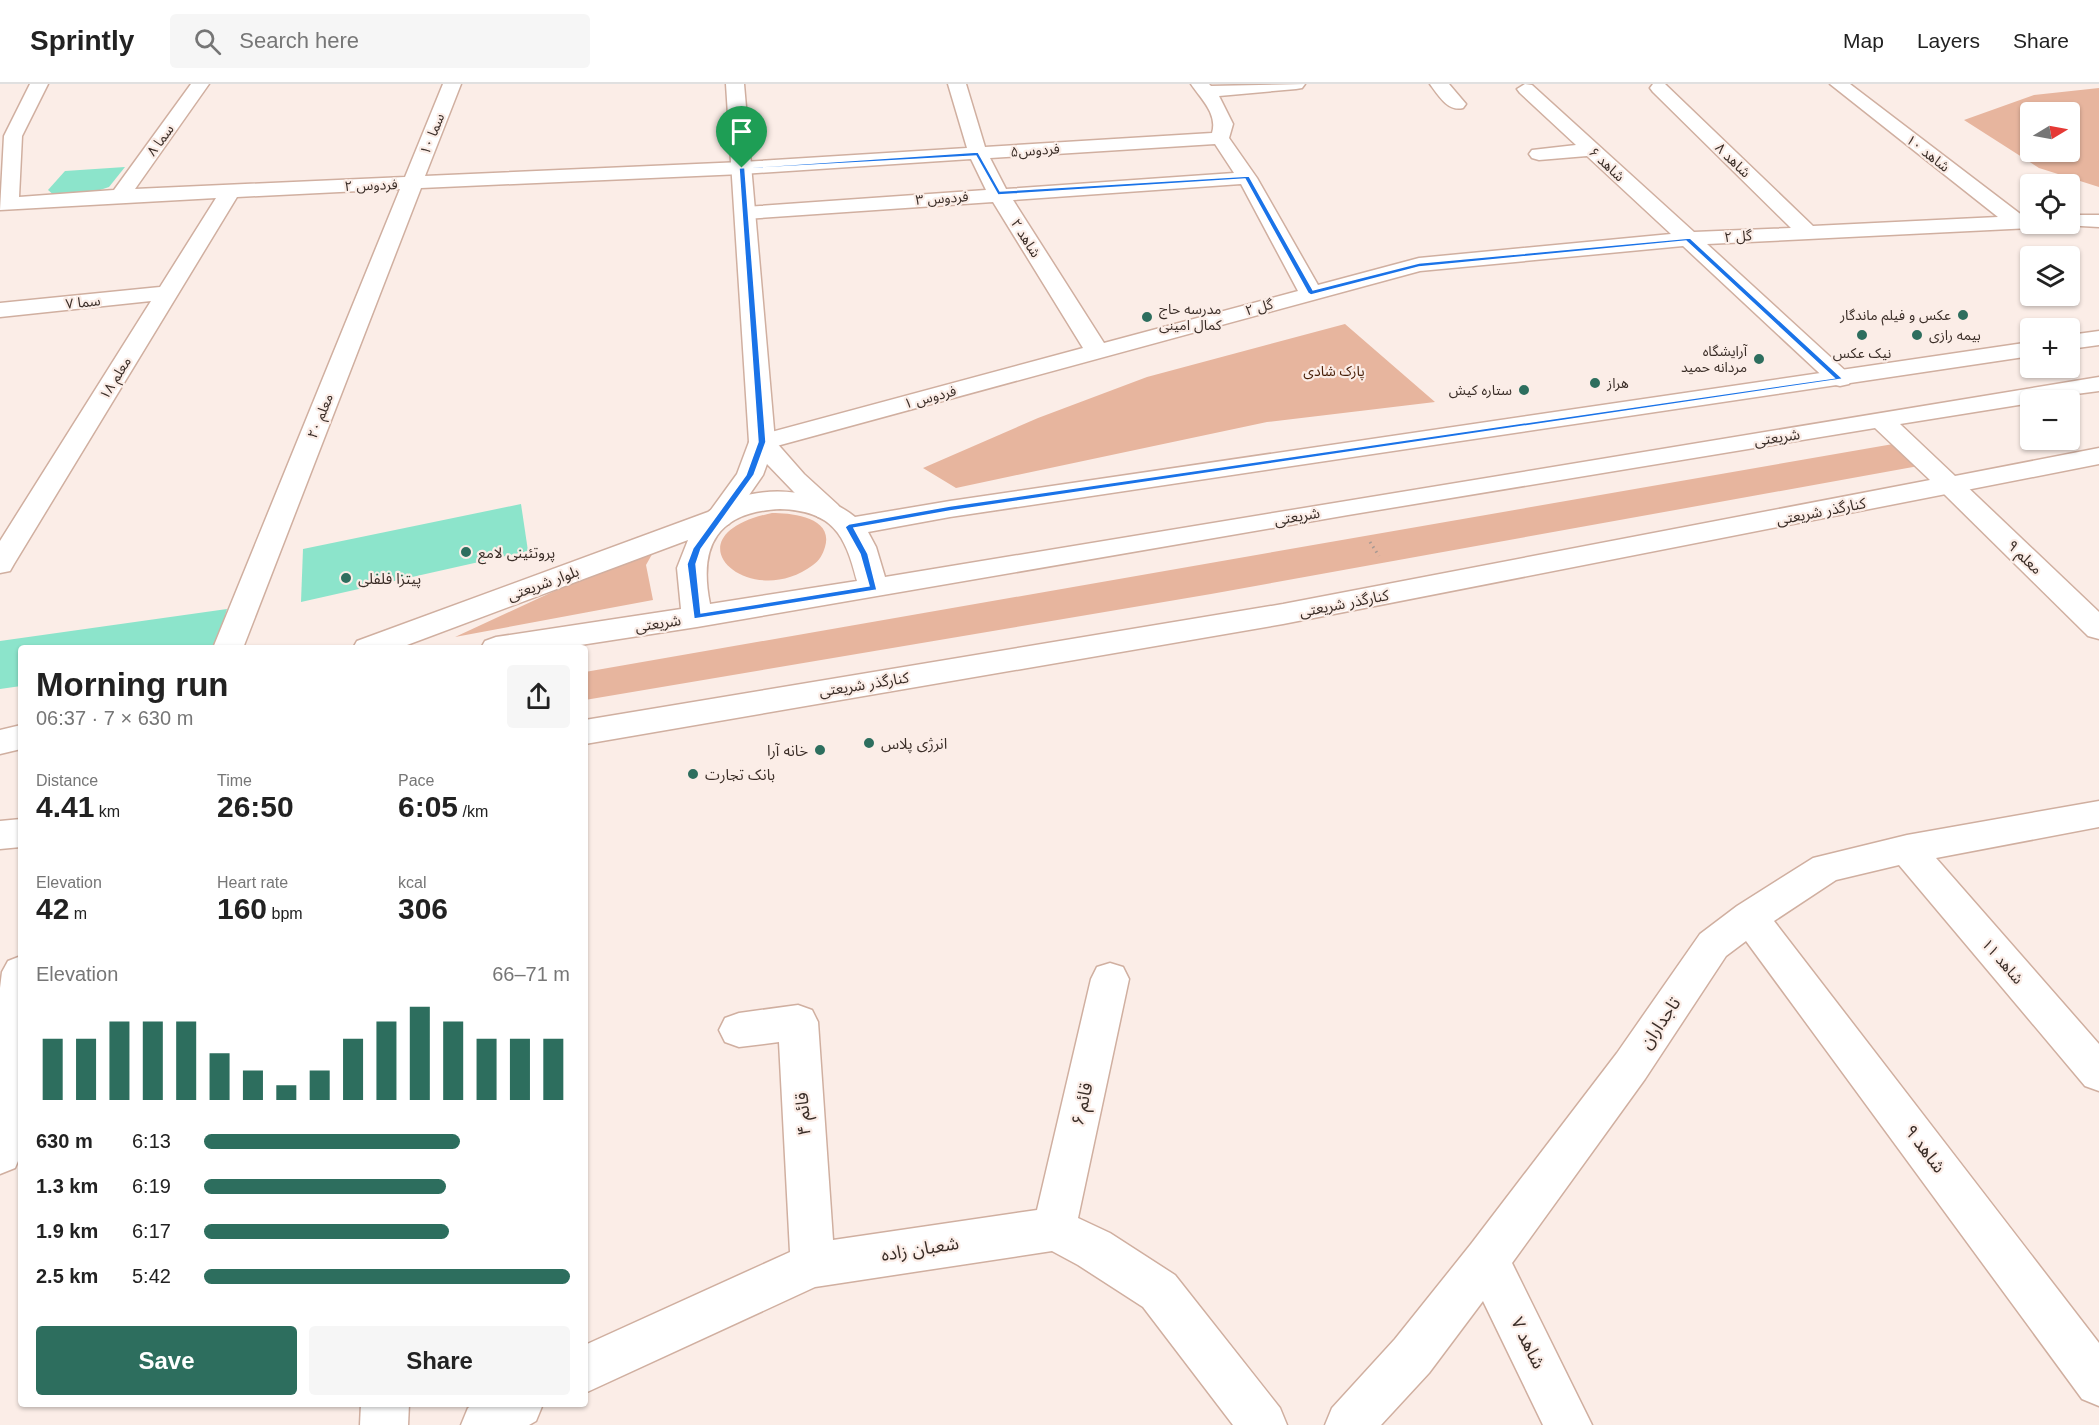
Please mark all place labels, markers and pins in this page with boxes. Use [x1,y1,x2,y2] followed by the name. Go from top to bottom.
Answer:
[716,106,767,168] pin
[1159,301,1222,334] place label: مدرسه حاج کمال امینی
[1839,307,1951,326] place label: عکس و فیلم ماندگار
[1956,308,1970,322] marker: عکس و فیلم ماندگار
[1140,310,1154,324] marker: مدرسه حاج کمال امینی
[1929,327,1981,344] place label: بیمه رازی
[1855,328,1869,342] marker: نیک عکس
[1910,328,1924,342] marker: بیمه رازی
[1681,343,1748,376] place label: آرایشگاه مردانه حمید
[1833,345,1891,362] place label: نیک عکس
[1752,352,1766,366] marker: آرایشگاه مردانه حمید
[1606,375,1629,392] place label: هراز
[1588,376,1602,390] marker: هراز
[1449,382,1512,399] place label: ستاره کیش
[1517,383,1531,397] marker: ستاره کیش
[478,544,555,565] place label: پروتئینی لامع
[459,545,473,559] marker: پروتئینی لامع
[358,570,421,589] place label: پیتزا فلفلی
[339,571,353,585] marker: پیتزا فلفلی
[881,735,947,754] place label: انرژی پلاس
[862,736,876,750] marker: انرژی پلاس
[767,742,808,760] place label: خانه آرا
[813,743,827,757] marker: خانه آرا
[705,766,775,784] place label: بانک تجارت
[686,767,700,781] marker: بانک تجارت

